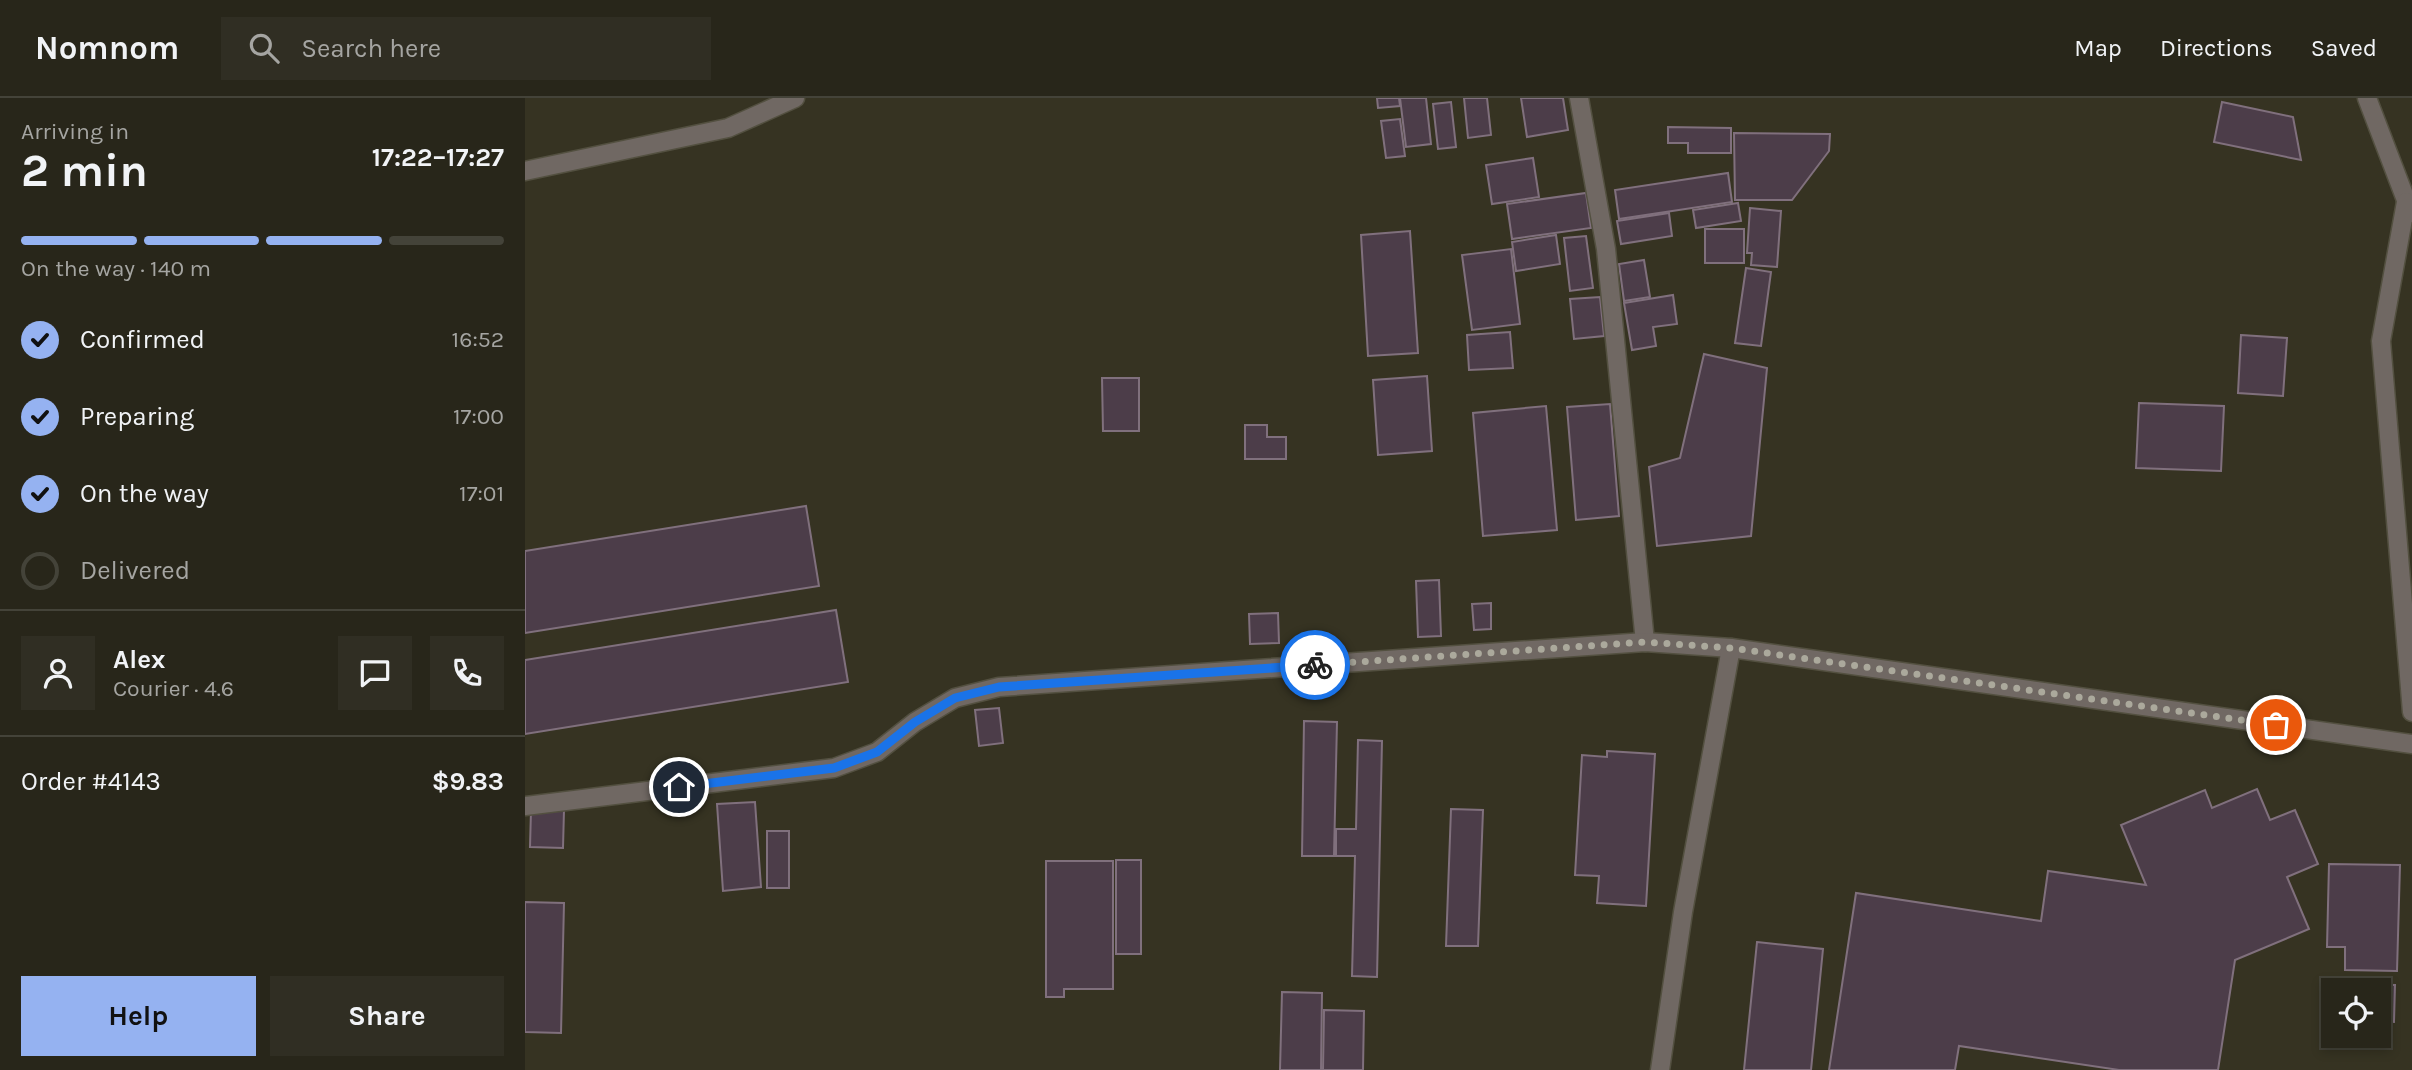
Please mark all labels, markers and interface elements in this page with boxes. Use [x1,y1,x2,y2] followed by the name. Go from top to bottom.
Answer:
[221,17,711,80] search box
[35,29,179,67] text: Nomnom
[245,29,283,67] icon: search
[301,33,441,64] text: Search here
[2074,34,2122,62] text: Map
[2160,34,2273,62] text: Directions
[2311,34,2377,62] text: Saved
[21,118,129,145] text: Arriving in
[372,142,504,173] text: 17:22–17:27
[21,144,148,198] text: 2 min
[21,255,211,282] text: On the way · 140 m
[21,321,59,359] icon: check
[80,324,205,355] text: Confirmed
[452,326,504,353] text: 16:52
[21,398,59,436] icon: check
[80,401,194,432] text: Preparing
[453,403,504,430] text: 17:00
[21,475,59,513] icon: check
[80,478,209,509] text: On the way
[459,480,504,507] text: 17:01
[80,555,190,586] text: Delivered
[1280,630,1350,700] courier
[21,636,95,710] button: person
[338,636,412,710] button: chat
[430,636,504,710] button: phone
[113,644,165,675] text: Alex
[1296,646,1334,684] icon: bike
[113,675,234,702] text: Courier · 4.6
[2246,695,2306,755] pin
[2257,706,2295,744] icon: bag
[649,757,709,817] pin
[21,766,161,797] text: Order #4143
[432,766,504,797] text: $9.83
[660,768,698,806] icon: home
[21,976,256,1056] button: Help
[270,976,504,1056] button: Share
[2321,978,2391,1048] map controls
[2321,978,2391,1048] button: locate

